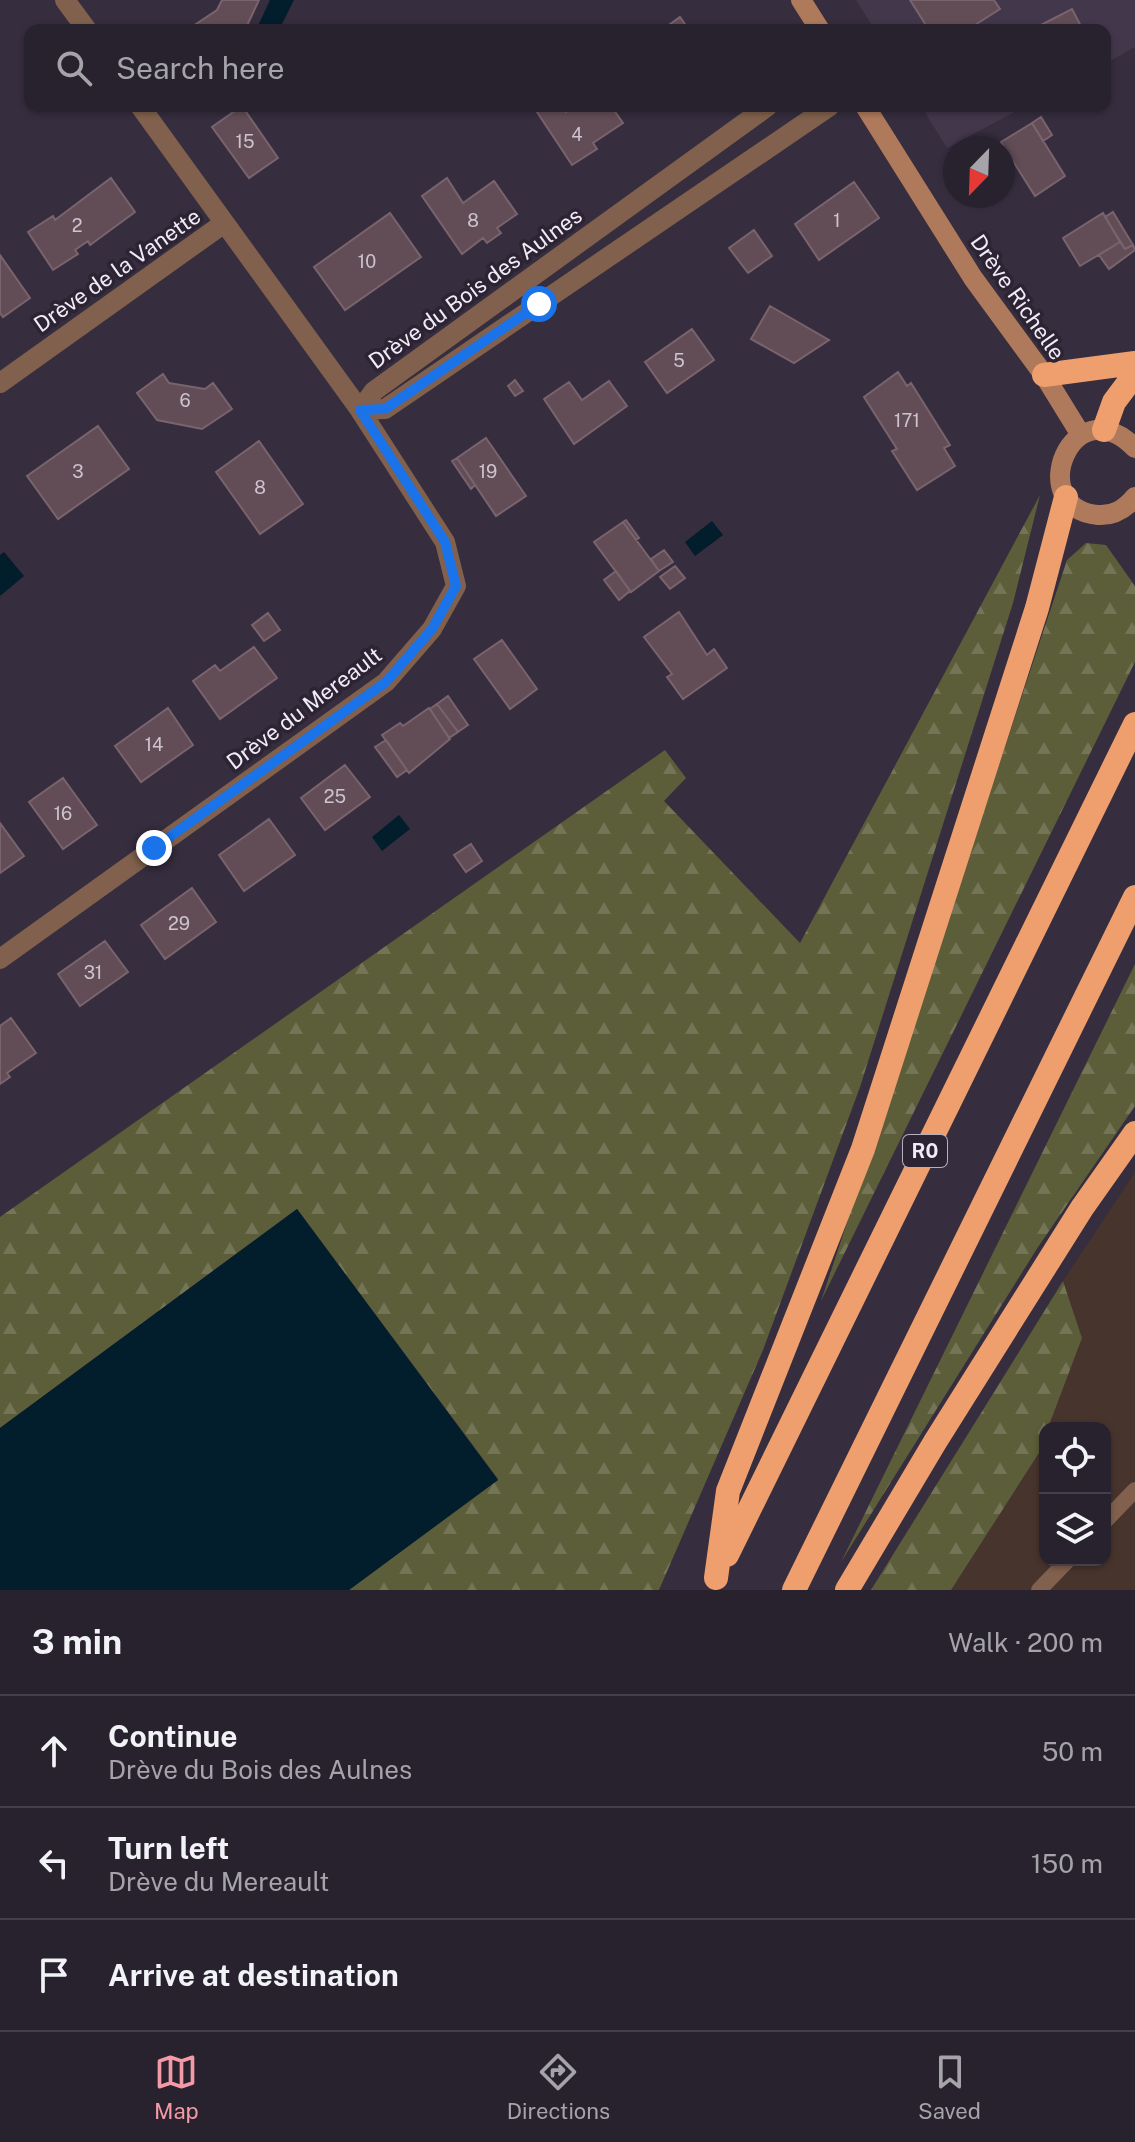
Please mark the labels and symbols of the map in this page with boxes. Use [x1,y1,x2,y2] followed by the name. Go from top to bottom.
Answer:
[571,124,583,145] house number: 4
[236,131,254,152] house number: 15
[943,136,1015,208] north arrow
[363,202,587,374] street label: Drève du Bois des Aulnes
[29,203,205,337] street label: Drève de la Vanette
[467,210,479,231] house number: 8
[833,210,841,231] house number: 1
[72,215,82,236] house number: 2
[965,230,1071,364] street label: Drève Richelle
[358,251,376,272] house number: 10
[521,286,557,322] route start
[673,350,685,371] house number: 5
[179,390,191,411] house number: 6
[894,410,920,431] house number: 171
[72,461,84,482] house number: 3
[479,461,497,482] house number: 19
[254,477,266,498] house number: 8
[221,641,387,775] street label: Drève du Mereault
[145,734,163,755] house number: 14
[324,786,346,807] house number: 25
[54,803,72,824] house number: 16
[136,830,172,866] route end
[168,913,190,934] house number: 29
[84,962,102,983] house number: 31
[903,1135,947,1167] road number: R0

